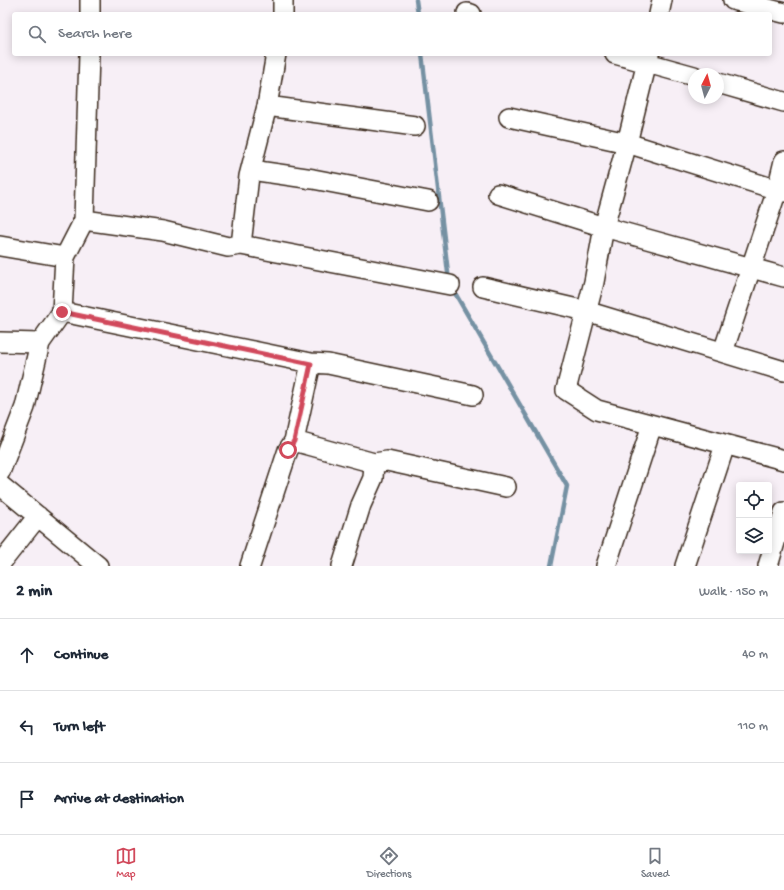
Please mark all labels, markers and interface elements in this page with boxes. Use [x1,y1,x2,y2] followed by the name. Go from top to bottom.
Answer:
[12,12,772,56] search box
[26,23,48,45] icon: search
[58,25,132,43] text: Search here
[688,68,724,104] north arrow
[53,303,71,321] route end
[279,441,297,459] route start
[736,482,772,554] map controls
[736,482,772,518] button: locate
[736,518,772,554] button: layers
[16,582,52,602] text: 2 min
[699,585,768,600] text: Walk · 150 m
[16,644,38,666] icon: ahead
[54,646,108,664] text: Continue
[742,647,768,662] text: 40 m
[16,716,38,738] icon: left
[54,718,105,736] text: Turn left
[738,719,768,734] text: 110 m
[16,788,38,810] icon: arrive
[54,790,184,808] text: Arrive at destination
[115,845,137,881] tab: Map
[367,845,411,881] tab: Directions
[641,845,669,881] tab: Saved

